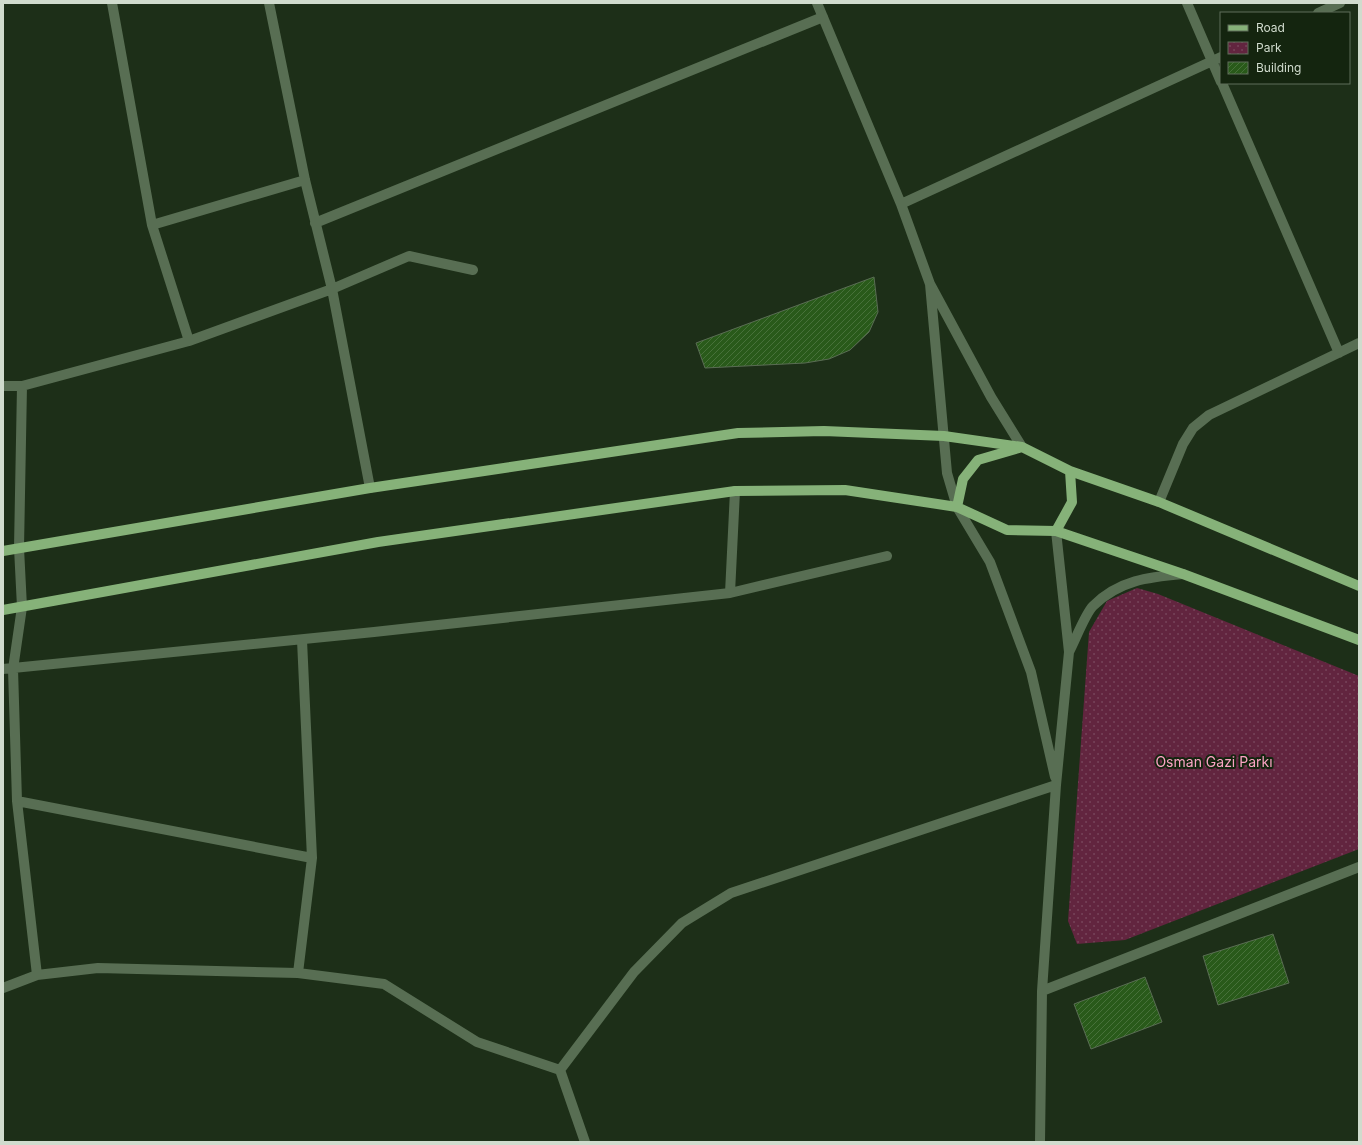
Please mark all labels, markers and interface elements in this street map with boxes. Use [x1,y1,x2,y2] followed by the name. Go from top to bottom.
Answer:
[1220,12,1350,84] legend
[1256,20,1285,35] text: Road
[1256,40,1282,55] text: Park
[1256,60,1301,75] text: Building
[1155,753,1273,770] park label: Osman Gazi Parkı

